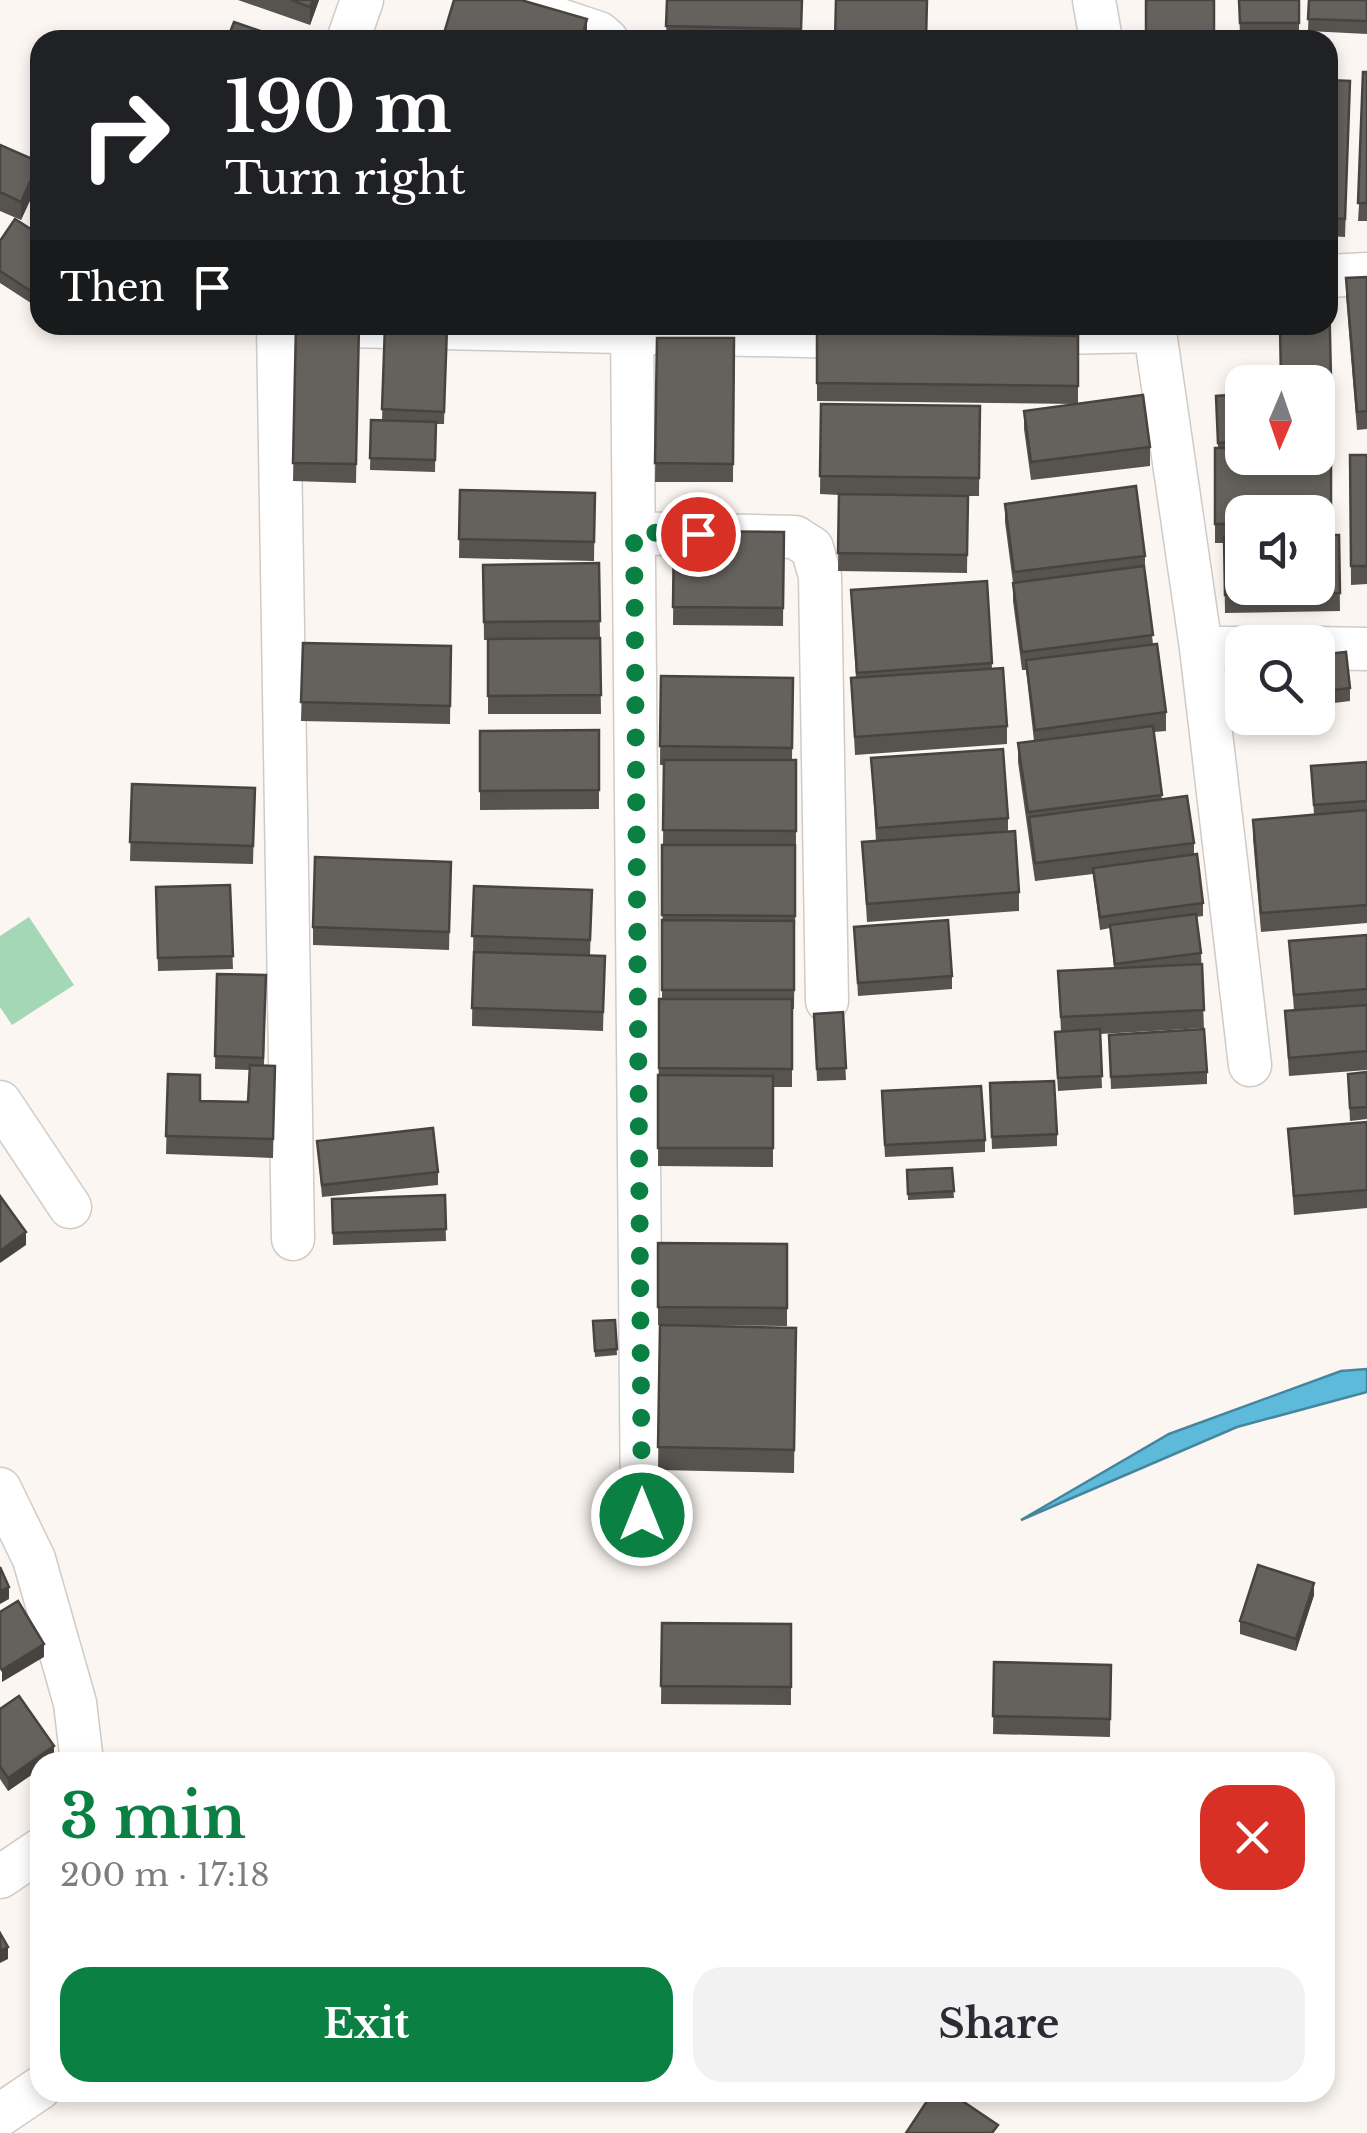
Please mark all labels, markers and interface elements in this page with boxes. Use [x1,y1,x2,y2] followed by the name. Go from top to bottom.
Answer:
[225,64,452,151] text: 190 m
[60,70,190,200] icon: right
[225,150,466,206] text: Turn right
[185,260,240,315] icon: arrive
[60,264,165,311] text: Then
[1225,365,1335,475] north arrow
[1225,365,1335,735] map controls
[656,492,741,577] pin
[1225,495,1335,605] button: sound
[671,507,726,562] icon: arrive
[1225,625,1335,735] button: search
[590,1463,694,1567] position arrow
[60,1780,246,1854] text: 3 min
[1200,1785,1305,1890] button: close
[60,1855,270,1895] text: 200 m · 17:18
[60,1967,673,2082] button: Exit
[693,1967,1305,2082] button: Share

